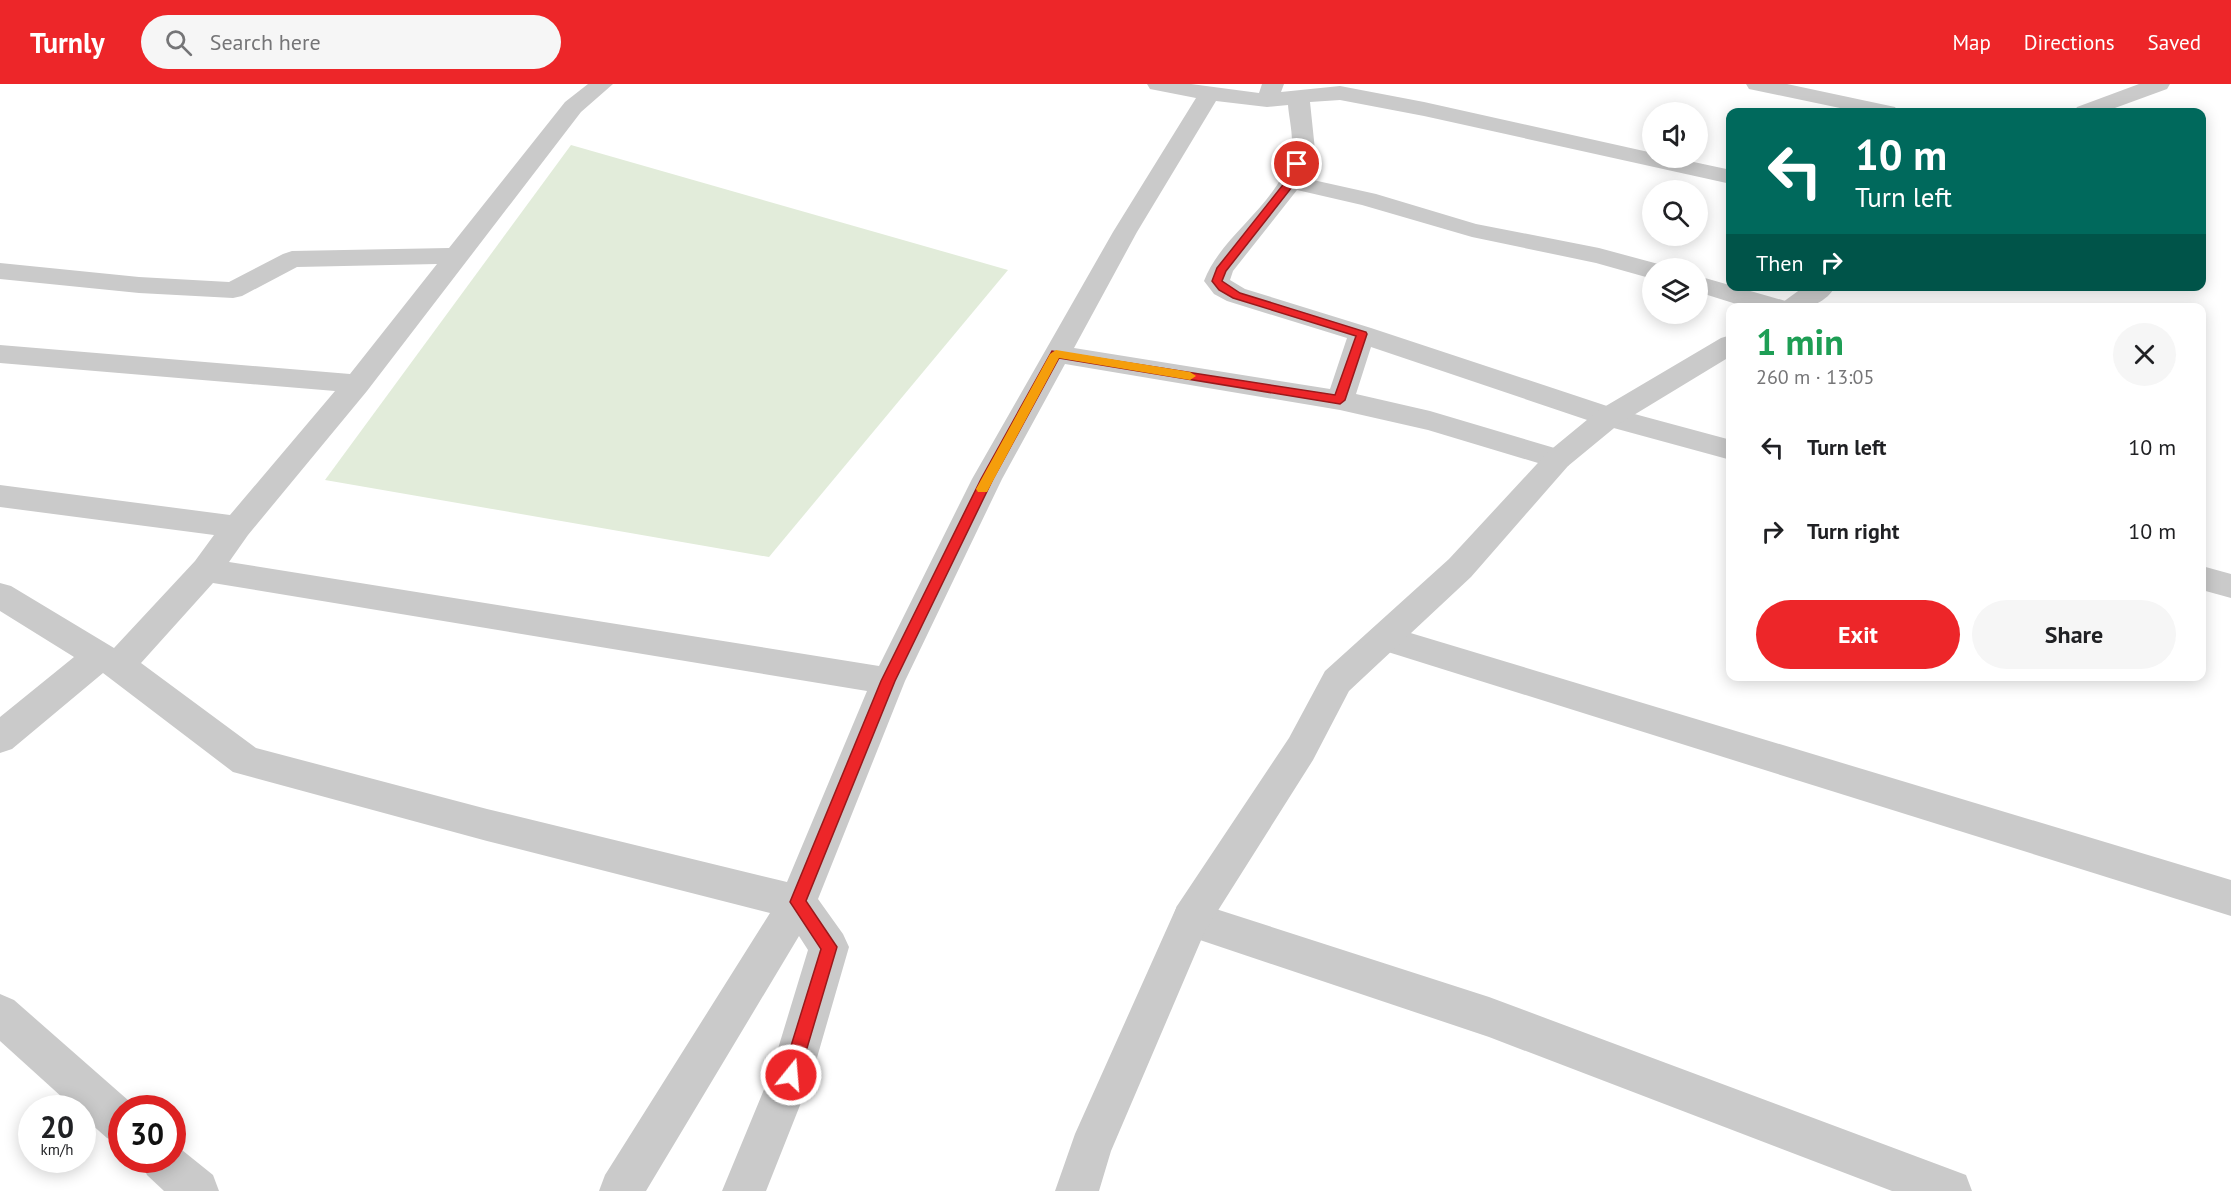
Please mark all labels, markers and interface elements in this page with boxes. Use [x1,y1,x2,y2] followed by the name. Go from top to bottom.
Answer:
[141,15,561,69] search box
[30,24,105,61] text: Turnly
[162,26,195,59] icon: search
[210,28,321,56] text: Search here
[1952,29,1991,56] text: Map
[2024,29,2115,56] text: Directions
[2148,29,2201,56] text: Saved
[1642,102,1708,324] map controls
[1642,102,1708,168] button: sound
[1855,127,1947,182] text: 10 m
[1756,132,1834,210] icon: left
[1271,138,1322,189] pin
[1280,147,1313,180] icon: arrive
[1642,180,1708,246] button: search
[1855,180,1952,214] text: Turn left
[1815,246,1848,279] icon: right
[1756,249,1803,277] text: Then
[1642,258,1708,324] button: layers
[1756,318,1844,365] text: 1 min
[2113,323,2176,386] button: close
[1756,364,1874,390] text: 260 m · 13:05
[1756,431,1789,464] icon: left
[1807,433,1887,461] text: Turn left
[2128,433,2176,461] text: 10 m
[1756,515,1789,548] icon: right
[1807,517,1899,545] text: Turn right
[2128,517,2176,545] text: 10 m
[1756,600,1960,669] button: Exit
[1972,600,2176,669] button: Share
[759,1043,823,1107] position arrow
[108,1095,186,1173] speed limit sign: 30
[40,1107,74,1146] text: 20
[41,1140,73,1159] text: km/h

